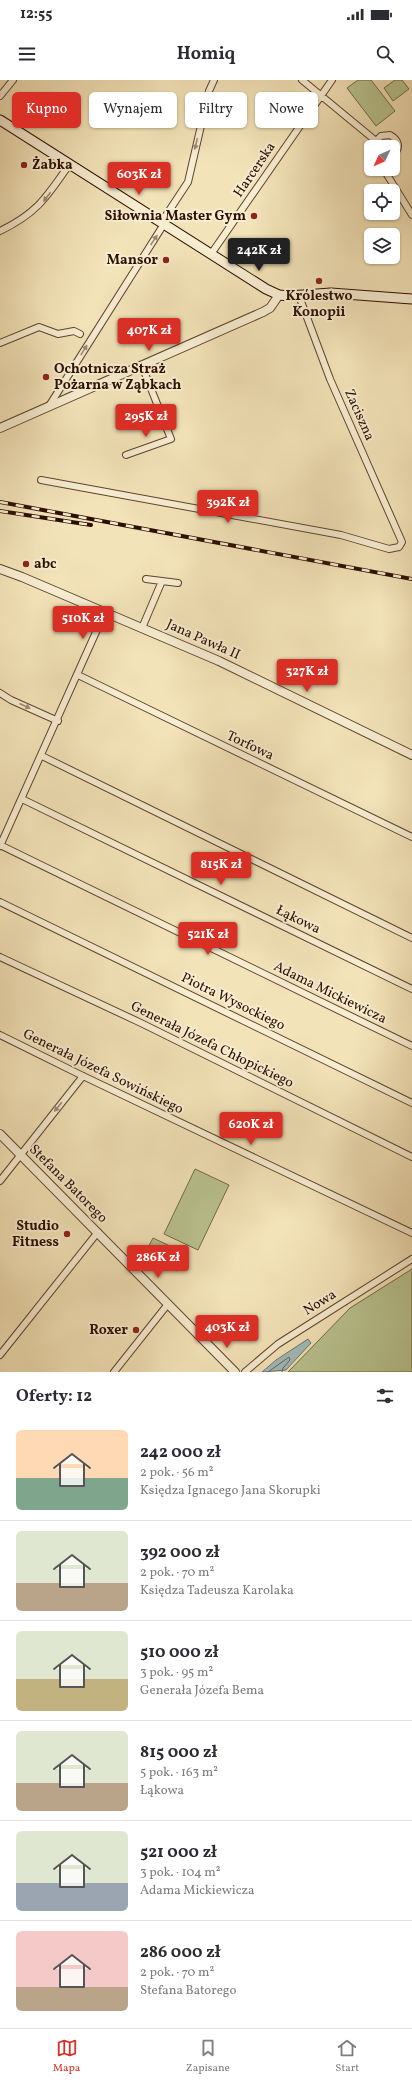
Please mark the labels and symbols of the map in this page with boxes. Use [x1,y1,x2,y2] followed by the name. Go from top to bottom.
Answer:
[193,138,199,151] one-way arrow
[230,139,280,201] street label: Harcerska
[364,140,400,176] north arrow
[32,156,73,175] place label: Żabka
[19,160,29,170] marker: Żabka
[102,162,176,196] pin: 603K zł
[42,191,51,202] one-way arrow
[104,207,246,226] place label: Siłownia Master Gym
[249,211,259,221] marker: Siłownia Master Gym
[150,235,158,245] one-way arrow
[222,238,296,272] pin: 242K zł
[107,251,158,270] place label: Mansor
[161,255,171,265] marker: Mansor
[314,276,324,286] marker: Królestwo Konopii
[285,287,353,322] place label: Królestwo Konopii
[112,318,186,352] pin: 407K zł
[81,344,88,356] one-way arrow
[54,360,181,395] place label: Ochotnicza Straż Pożarna w Ząbkach
[41,372,51,382] marker: Ochotnicza Straż Pożarna w Ząbkach
[339,386,379,444] street label: Zaciszna
[109,404,183,438] pin: 295K zł
[191,490,265,524] pin: 392K zł
[34,555,57,574] place label: abc
[21,559,31,569] marker: abc
[46,606,120,640] pin: 510K zł
[163,615,243,665] street label: Jana Pawła II
[270,659,344,693] pin: 327K zł
[20,704,32,710] one-way arrow
[223,727,277,765] street label: Torfowa
[184,852,258,886] pin: 815K zł
[273,901,323,939] street label: Łąkowa
[171,922,245,956] pin: 521K zł
[270,957,390,1029] street label: Adama Mickiewicza
[178,969,288,1035] street label: Piotra Wysockiego
[127,997,297,1093] street label: Generała Józefa Chłopickiego
[20,1025,186,1119] street label: Generała Józefa Sowińskiego
[54,1101,63,1112] one-way arrow
[214,1112,288,1146] pin: 620K zł
[25,1141,111,1227] street label: Stefana Batorego
[12,1217,59,1252] place label: Studio Fitness
[62,1229,72,1239] marker: Studio Fitness
[121,1245,195,1279] pin: 286K zł
[300,1286,340,1320] street label: Nowa
[190,1315,264,1349] pin: 403K zł
[89,1321,128,1340] place label: Roxer
[131,1325,141,1335] marker: Roxer

